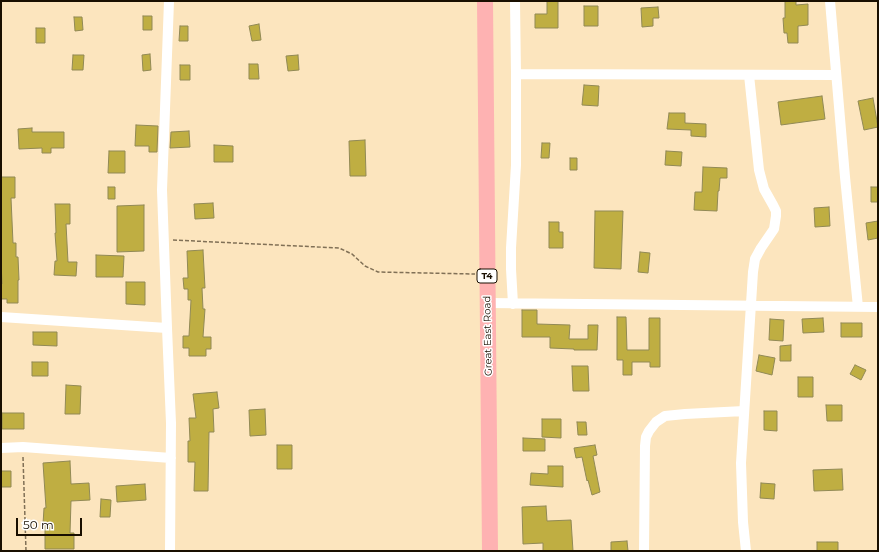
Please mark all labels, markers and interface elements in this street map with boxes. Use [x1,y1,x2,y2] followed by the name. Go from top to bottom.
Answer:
[477,269,497,283] road number: T4
[481,296,495,376] street label: Great East Road
[18,510,84,536] scale bar
[23,517,54,532] text: 50 m

